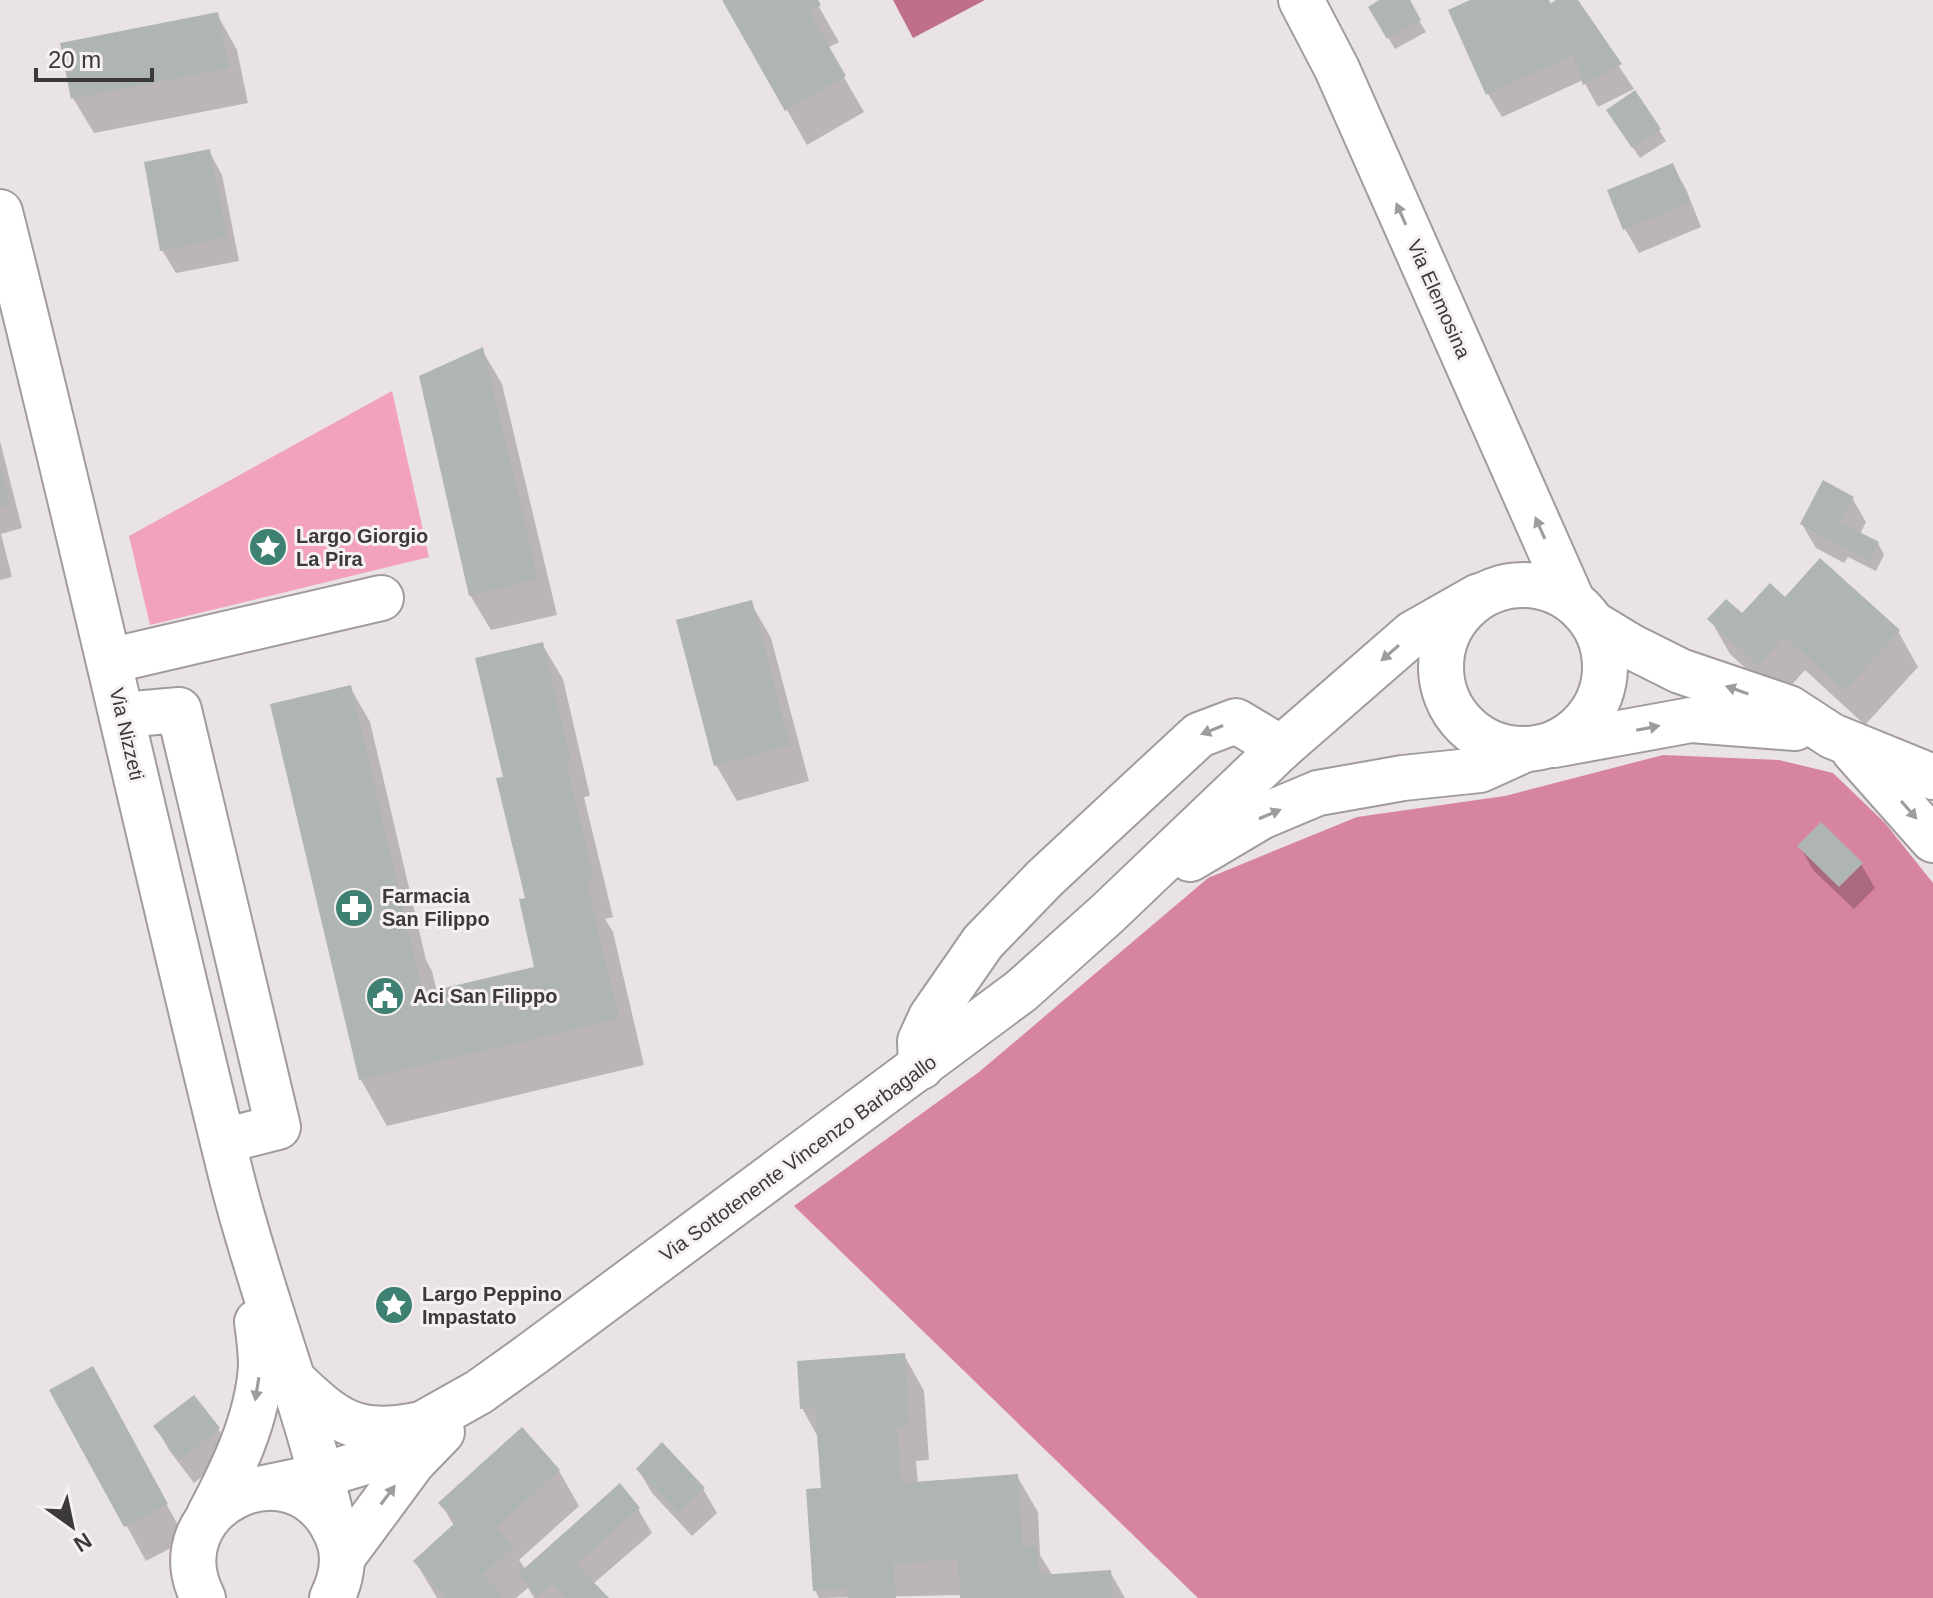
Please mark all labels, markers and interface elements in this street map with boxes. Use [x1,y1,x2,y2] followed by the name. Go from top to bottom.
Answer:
[36,32,152,82] scale bar
[48,46,101,73] text: 20 m
[1394,202,1408,225] one-way arrow
[1403,236,1475,363] street label: Via Elemosina
[1534,516,1547,540] one-way arrow
[296,525,428,570] place label: Largo Giorgio La Pira
[247,526,289,568] place icon: Largo Giorgio La Pira
[1381,644,1401,661] one-way arrow
[1725,684,1749,696] one-way arrow
[106,686,148,782] street label: Via Nizzeti
[1636,721,1661,734] one-way arrow
[1200,724,1224,737] one-way arrow
[1899,800,1917,820] one-way arrow
[1258,807,1282,820] one-way arrow
[382,885,490,930] place label: Farmacia San Filippo
[333,887,375,929] pharmacy icon: Farmacia San Filippo
[364,975,406,1017] public building icon: Aci San Filippo
[413,985,557,1007] place label: Aci San Filippo
[656,1050,940,1266] street label: Via Sottotenente Vincenzo Barbagallo
[422,1283,562,1328] place label: Largo Peppino Impastato
[373,1284,415,1326] place icon: Largo Peppino Impastato
[250,1377,263,1402] one-way arrow
[380,1485,396,1505] one-way arrow
[32,1486,112,1566] north arrow
[69,1528,96,1557] text: N

